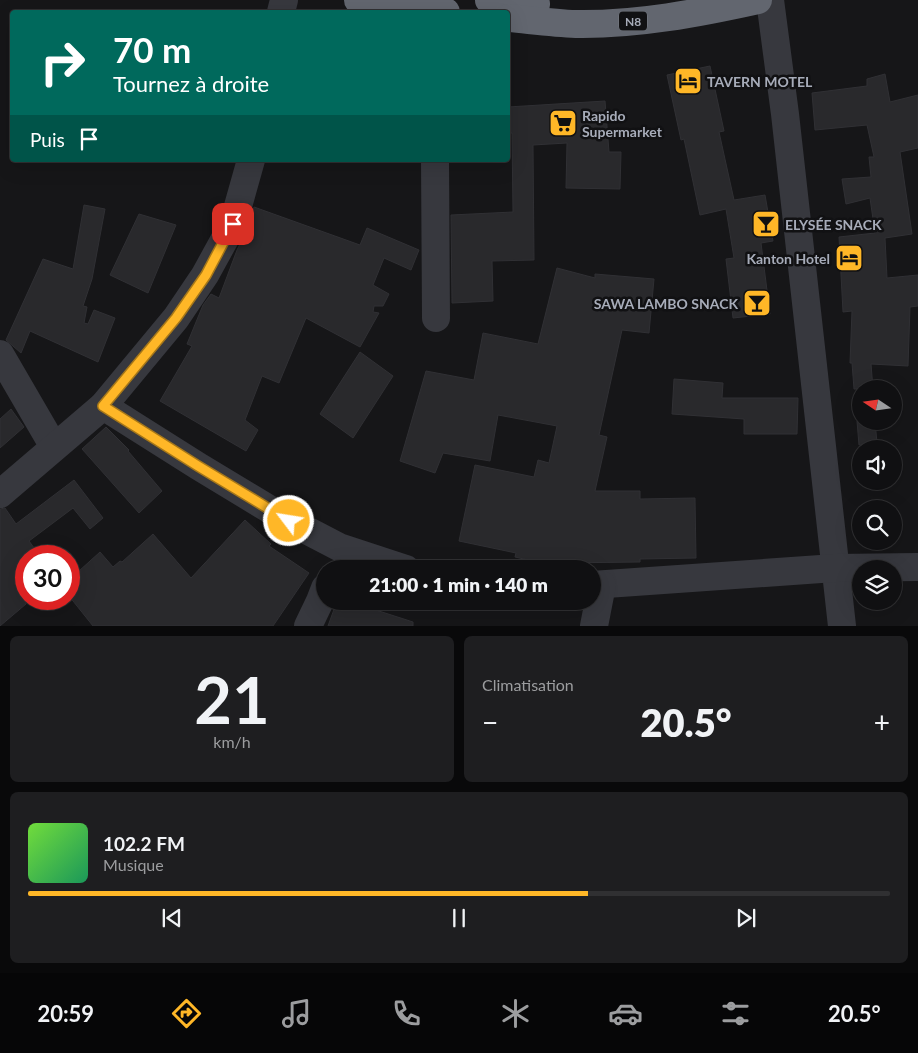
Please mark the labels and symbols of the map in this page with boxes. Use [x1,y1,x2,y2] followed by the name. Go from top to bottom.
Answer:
[619,12,647,30] road number: N8
[673,66,703,96] hotel icon: TAVERN MOTEL
[707,73,813,90] place label: TAVERN MOTEL
[582,107,663,140] place label: Rapido Supermarket
[548,108,578,138] supermarket icon: Rapido Supermarket
[212,203,254,245] pin
[751,209,781,239] bar icon: ELYSÉE SNACK
[785,216,882,233] place label: ELYSÉE SNACK
[834,243,864,273] hotel icon: Kanton Hotel
[746,250,830,267] place label: Kanton Hotel
[742,288,772,318] bar icon: SAWA LAMBO SNACK
[594,295,738,312] place label: SAWA LAMBO SNACK
[852,380,902,430] north arrow
[262,494,314,546] position arrow
[15,545,80,610] speed limit sign: 30

